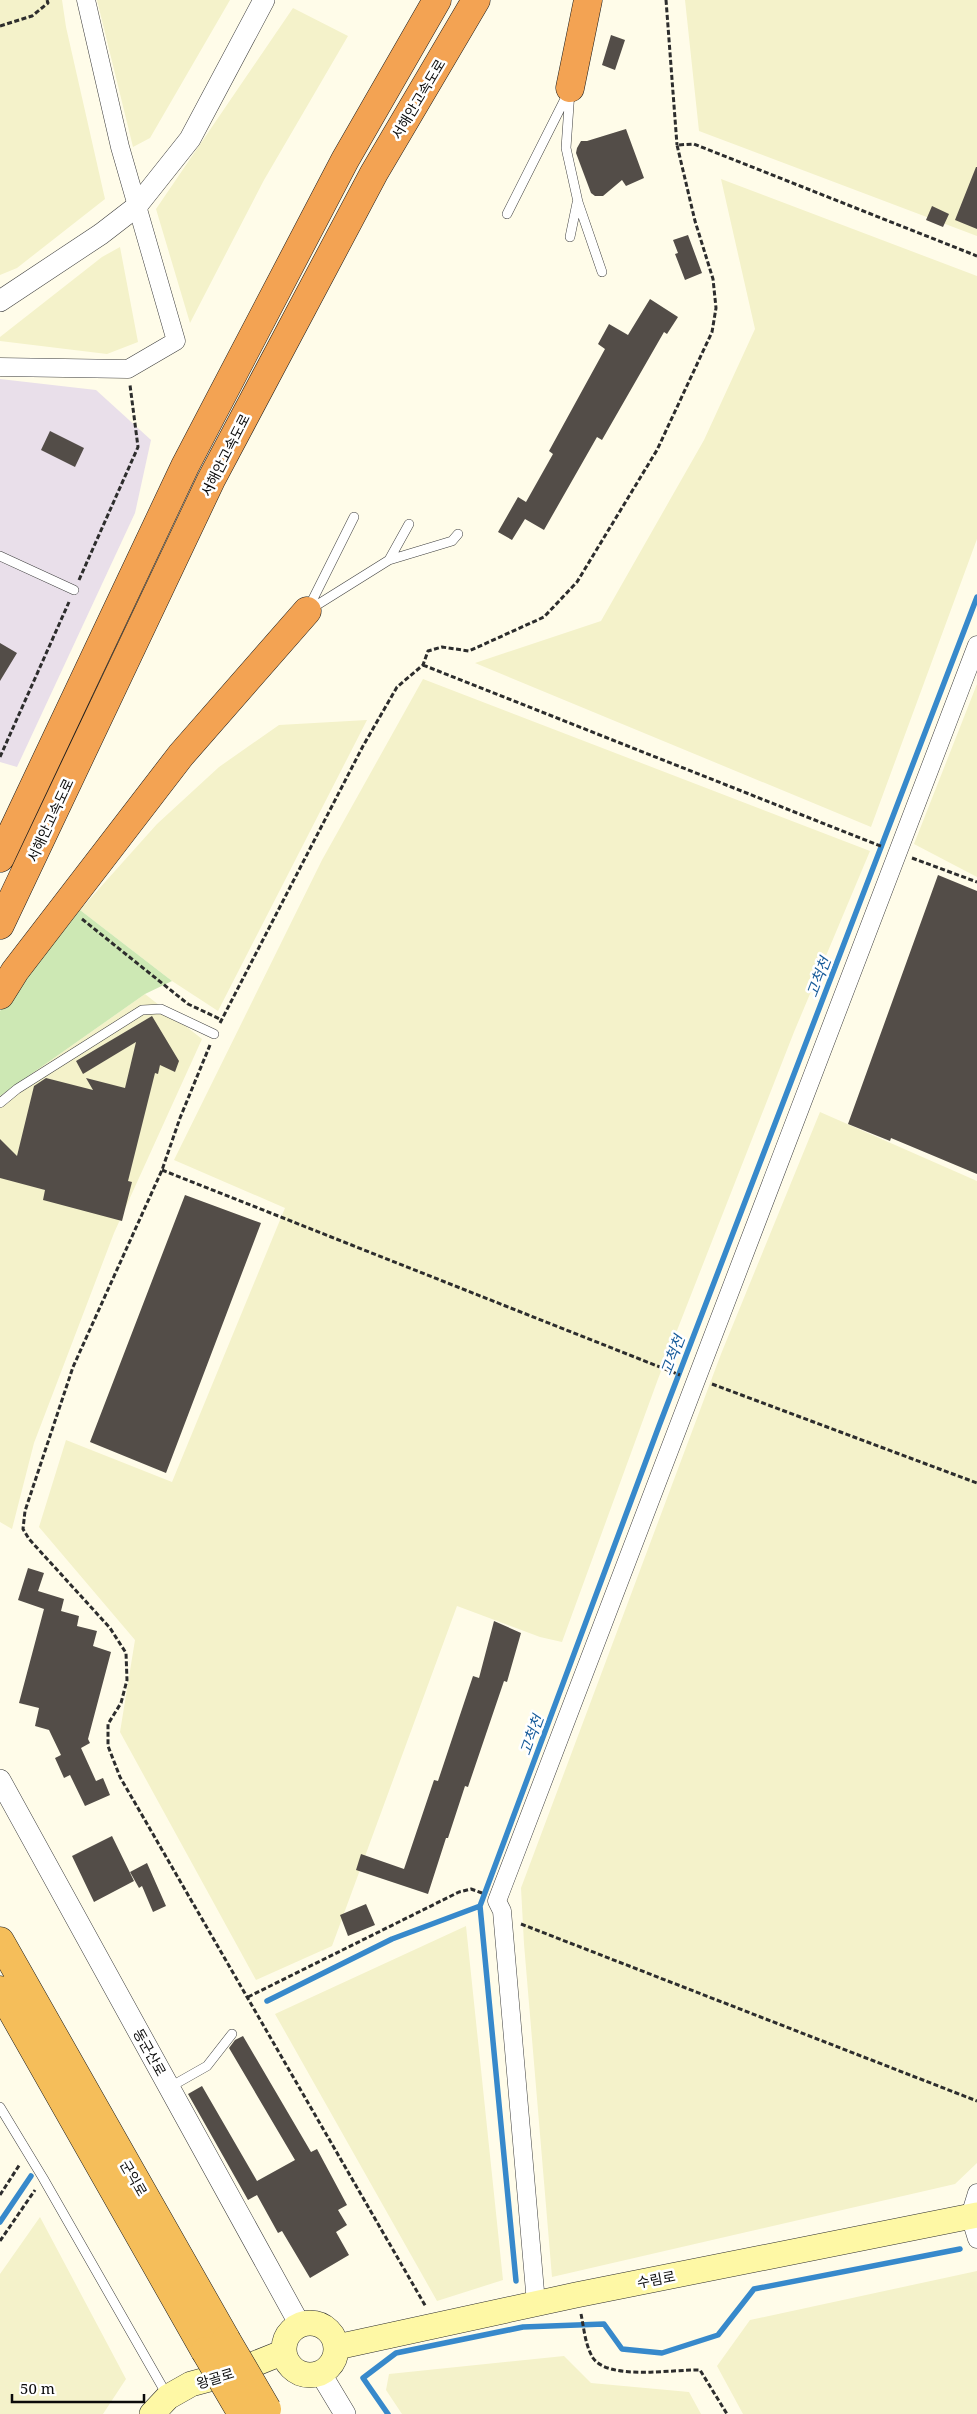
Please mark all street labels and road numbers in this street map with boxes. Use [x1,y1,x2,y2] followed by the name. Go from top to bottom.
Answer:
[387,55,449,143] street label: 서해안고속도로
[196,410,254,499] street label: 서해안고속도로
[22,775,78,865] street label: 서해안고속도로
[129,2025,171,2079] street label: 동군산로
[116,2157,152,2200] street label: 군익로
[635,2266,677,2292] street label: 수림로
[194,2363,236,2393] street label: 왕골로

